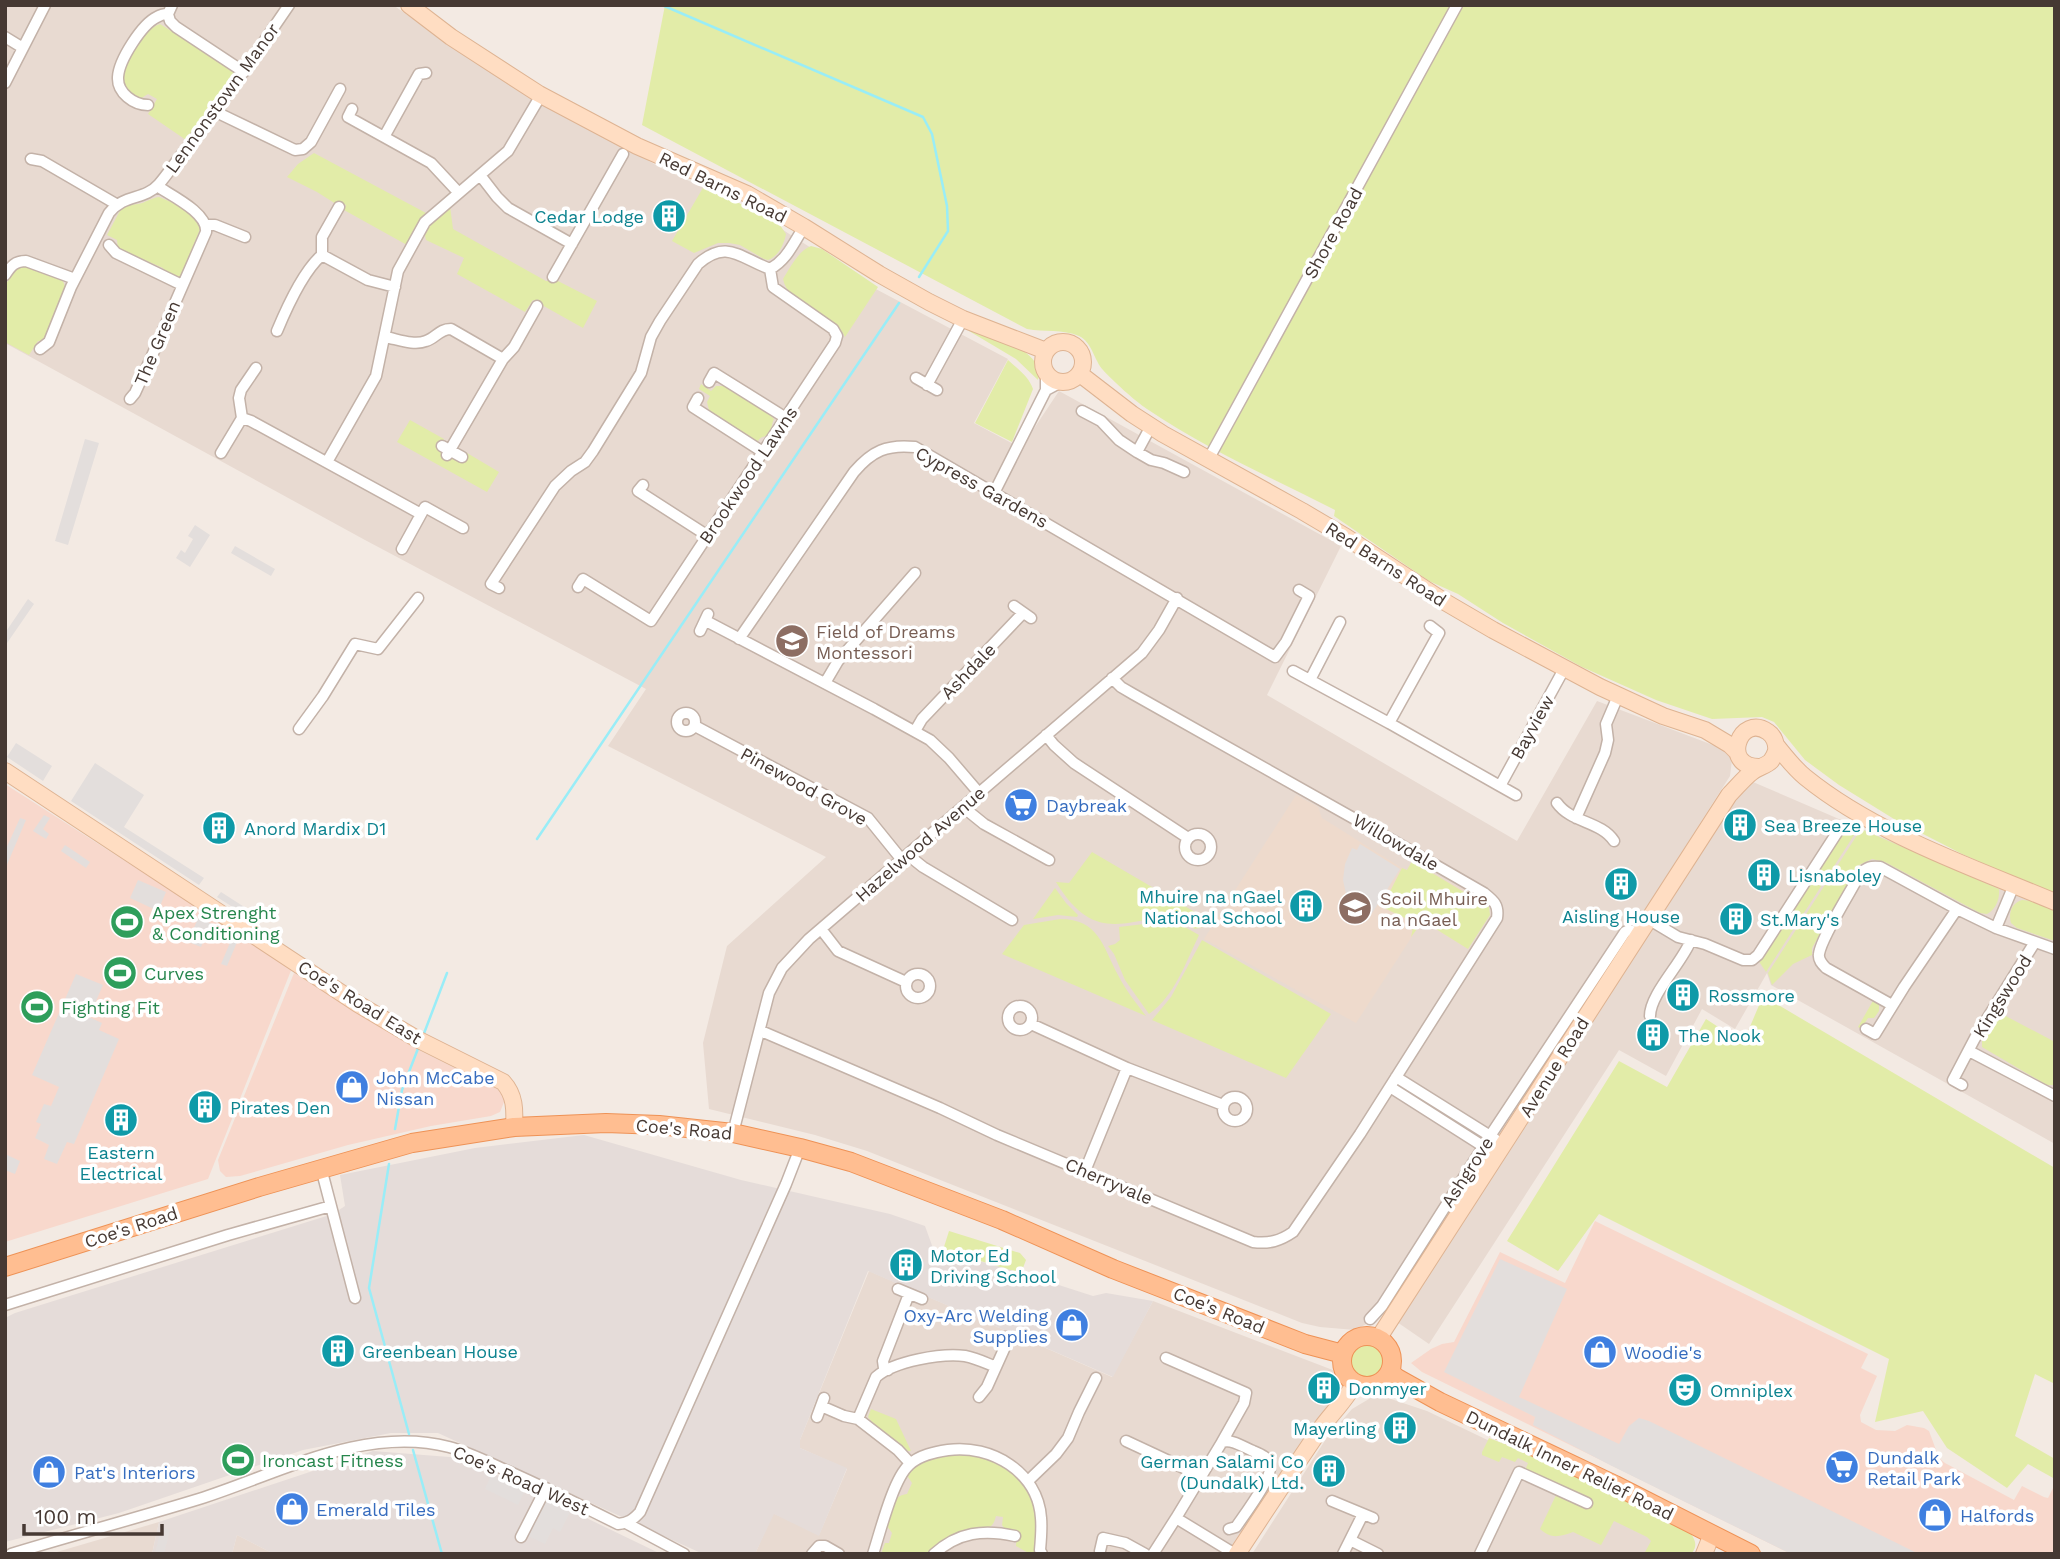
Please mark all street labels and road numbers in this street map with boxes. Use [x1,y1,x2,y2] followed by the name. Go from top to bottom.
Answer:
[161,19,283,177] street label: Lennonstown Manor
[656,147,790,227] street label: Red Barns Road
[1299,184,1367,282] street label: Shore Road
[130,297,184,389] street label: The Green
[694,402,802,548] street label: Brookwood Lawns
[912,442,1052,532] street label: Cypress Gardens
[1322,517,1450,611] street label: Red Barns Road
[936,639,1000,703] street label: Ashdale
[1506,691,1558,763] street label: Bayview
[737,743,871,829] street label: Pinewood Grove
[851,782,989,906] street label: Hazelwood Avenue
[1349,809,1443,875] street label: Willowdale
[1968,951,2036,1041] street label: Kingswood
[294,956,426,1049] street label: Coe's Road East
[1515,1013,1593,1121] street label: Avenue Road
[635,1114,733,1144] street label: Coe's Road
[1437,1133,1497,1211] street label: Ashgrove
[1062,1153,1156,1209] street label: Cherryvale
[82,1202,180,1252] street label: Coe's Road
[1170,1282,1268,1338] street label: Coe's Road
[1463,1406,1677,1524] street label: Dundalk Inner Relief Road
[450,1441,593,1520] street label: Coe's Road West

